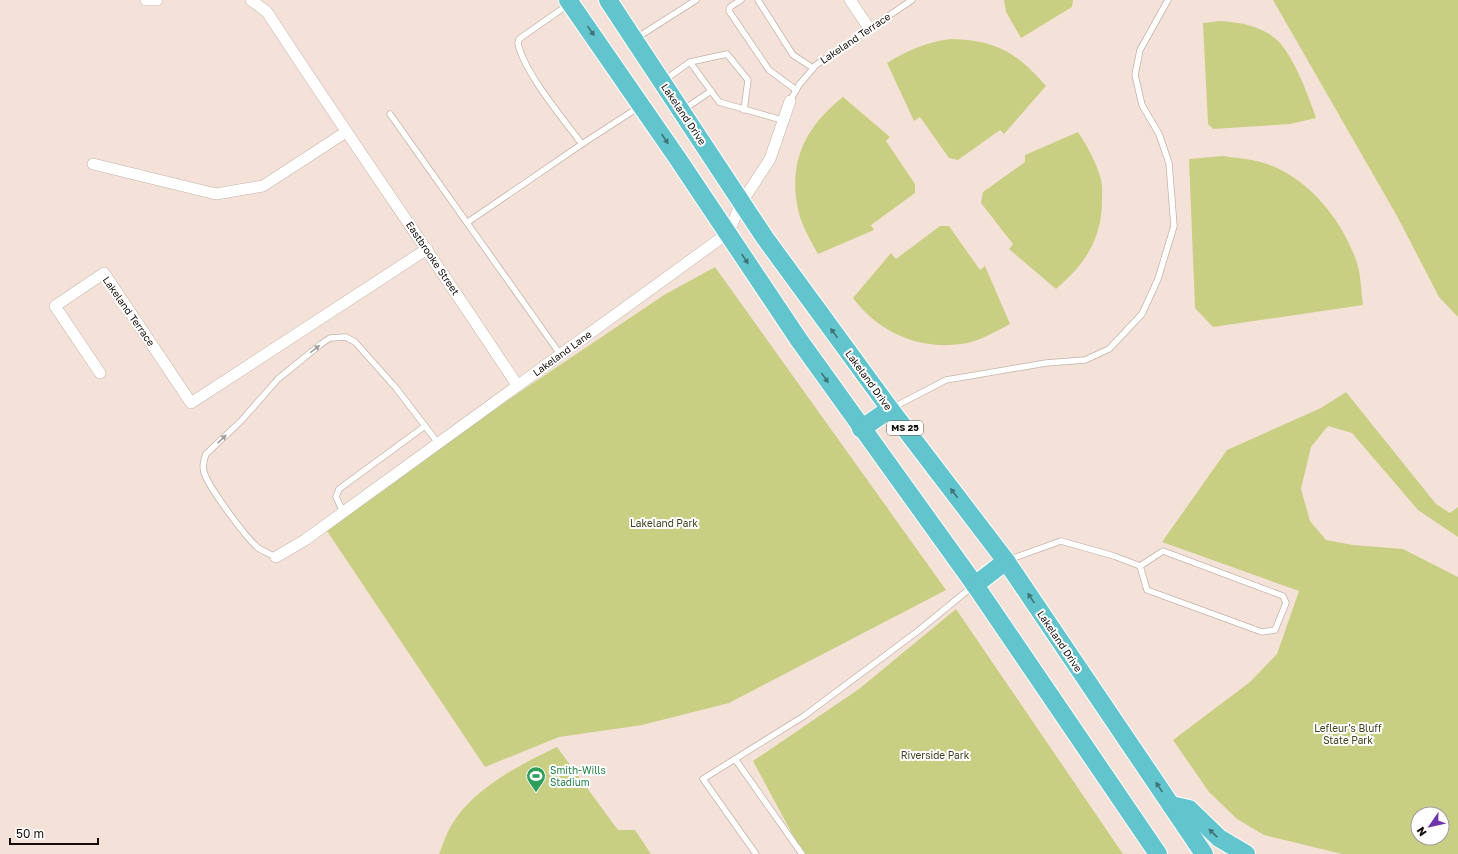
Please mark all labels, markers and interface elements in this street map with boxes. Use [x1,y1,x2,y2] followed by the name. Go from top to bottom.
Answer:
[818,10,893,66] street label: Lakeland Terrace
[587,26,595,37] one-way arrow
[659,81,709,147] street label: Lakeland Drive
[661,134,669,144] one-way arrow
[404,219,462,297] street label: Eastbrooke Street
[741,254,749,264] one-way arrow
[101,274,158,348] street label: Lakeland Terrace
[830,327,839,338] one-way arrow
[530,328,594,378] street label: Lakeland Lane
[310,345,320,353] one-way arrow
[843,348,895,412] street label: Lakeland Drive
[821,373,829,383] one-way arrow
[887,421,923,435] road number: MS 25
[217,434,227,444] one-way arrow
[950,488,958,498] one-way arrow
[630,517,698,529] park label: Lakeland Park
[1027,593,1035,603] one-way arrow
[1035,608,1085,674] street label: Lakeland Drive
[1314,722,1382,746] park label: Lefleur's Bluff State Park
[901,749,970,761] park label: Riverside Park
[550,764,606,788] place label: Smith-Wills Stadium
[525,765,547,793] sports icon: Smith-Wills Stadium
[1155,781,1163,792] one-way arrow
[1410,806,1450,846] north arrow
[10,820,98,846] scale bar
[1414,825,1429,839] text: N
[16,826,44,841] text: 50 m
[1208,828,1218,838] one-way arrow

